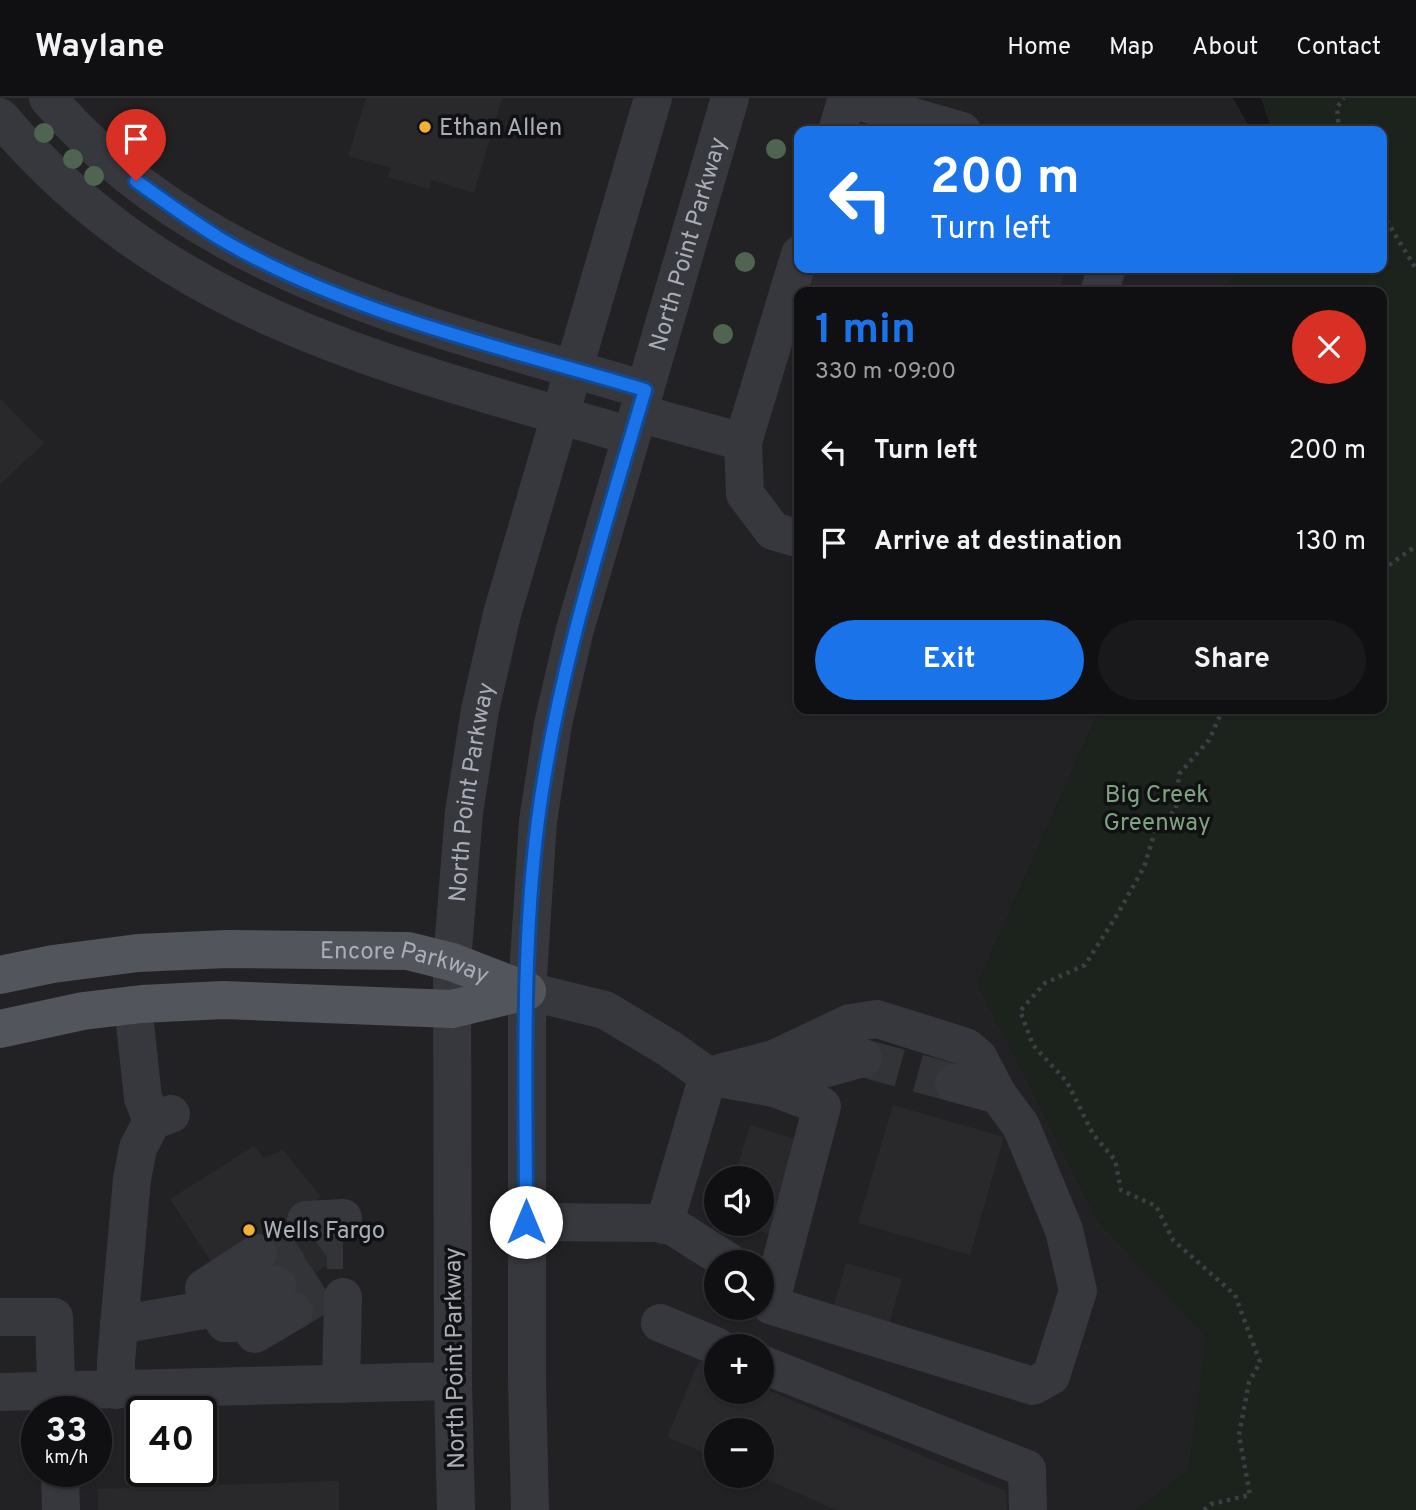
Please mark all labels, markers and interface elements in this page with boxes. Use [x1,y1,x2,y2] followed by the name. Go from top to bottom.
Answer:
[35,27,165,69] text: Waylane
[1007,33,1071,63] text: Home
[1109,33,1154,63] text: Map
[1192,33,1258,63] text: About
[1296,33,1381,63] text: Contact
[106,109,166,181] pin
[439,114,562,144] place label: Ethan Allen
[417,119,433,135] marker: Ethan Allen
[117,120,155,158] icon: arrive
[644,134,735,355] street label: North Point Parkway
[930,149,1080,211] text: 200 m
[815,154,906,245] icon: left
[930,210,1051,250] text: Turn left
[815,305,916,358] text: 1 min
[1292,310,1366,384] button: close
[815,358,956,387] text: 330 m · 09:00
[815,433,853,471] icon: left
[874,435,978,468] text: Turn left
[1289,435,1366,468] text: 200 m
[815,524,853,562] icon: arrive
[874,526,1122,559] text: Arrive at destination
[1296,526,1366,559] text: 130 m
[815,620,1084,700] button: Exit
[1098,620,1366,700] button: Share
[444,680,503,903] street label: North Point Parkway
[1103,781,1211,839] park label: Big Creek Greenway
[320,937,493,992] street label: Encore Parkway
[704,1166,774,1488] map controls
[704,1166,774,1236] button: sound
[489,1185,563,1259] position arrow
[263,1217,385,1247] place label: Wells Fargo
[241,1222,257,1238] marker: Wells Fargo
[439,1247,473,1469] street label: North Point Parkway
[704,1250,774,1320] button: search
[704,1334,774,1404] button: +
[126,1396,217,1487] speed limit sign: 40
[46,1410,87,1454] text: 33
[704,1418,774,1488] button: −
[45,1447,88,1470] text: km/h

